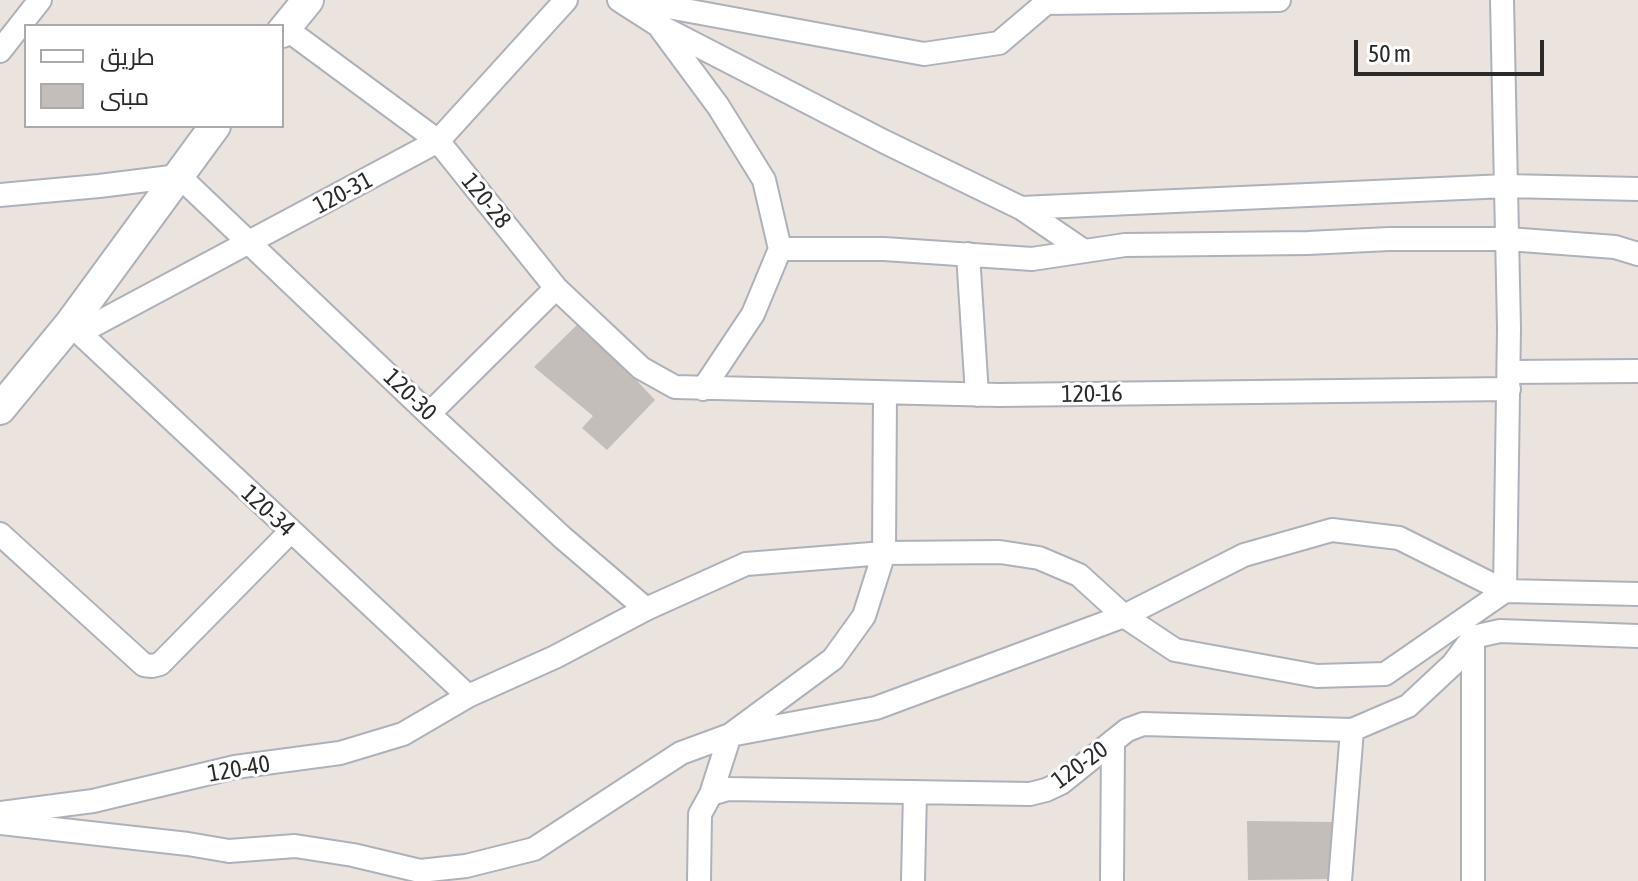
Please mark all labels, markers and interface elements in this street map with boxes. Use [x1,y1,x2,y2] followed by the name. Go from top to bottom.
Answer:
[24,24,284,128] legend
[1358,24,1548,74] scale bar
[1368,40,1411,67] text: 50 m
[100,43,155,70] text: طريق
[100,83,149,110] text: مبنى
[309,166,377,220] street label: 120-31
[455,168,517,234] street label: 120-28
[378,363,442,427] street label: 120-30
[1061,379,1123,409] street label: 120-16
[235,479,301,543] street label: 120-34
[1046,735,1114,795] street label: 120-20
[206,749,272,789] street label: 120-40

